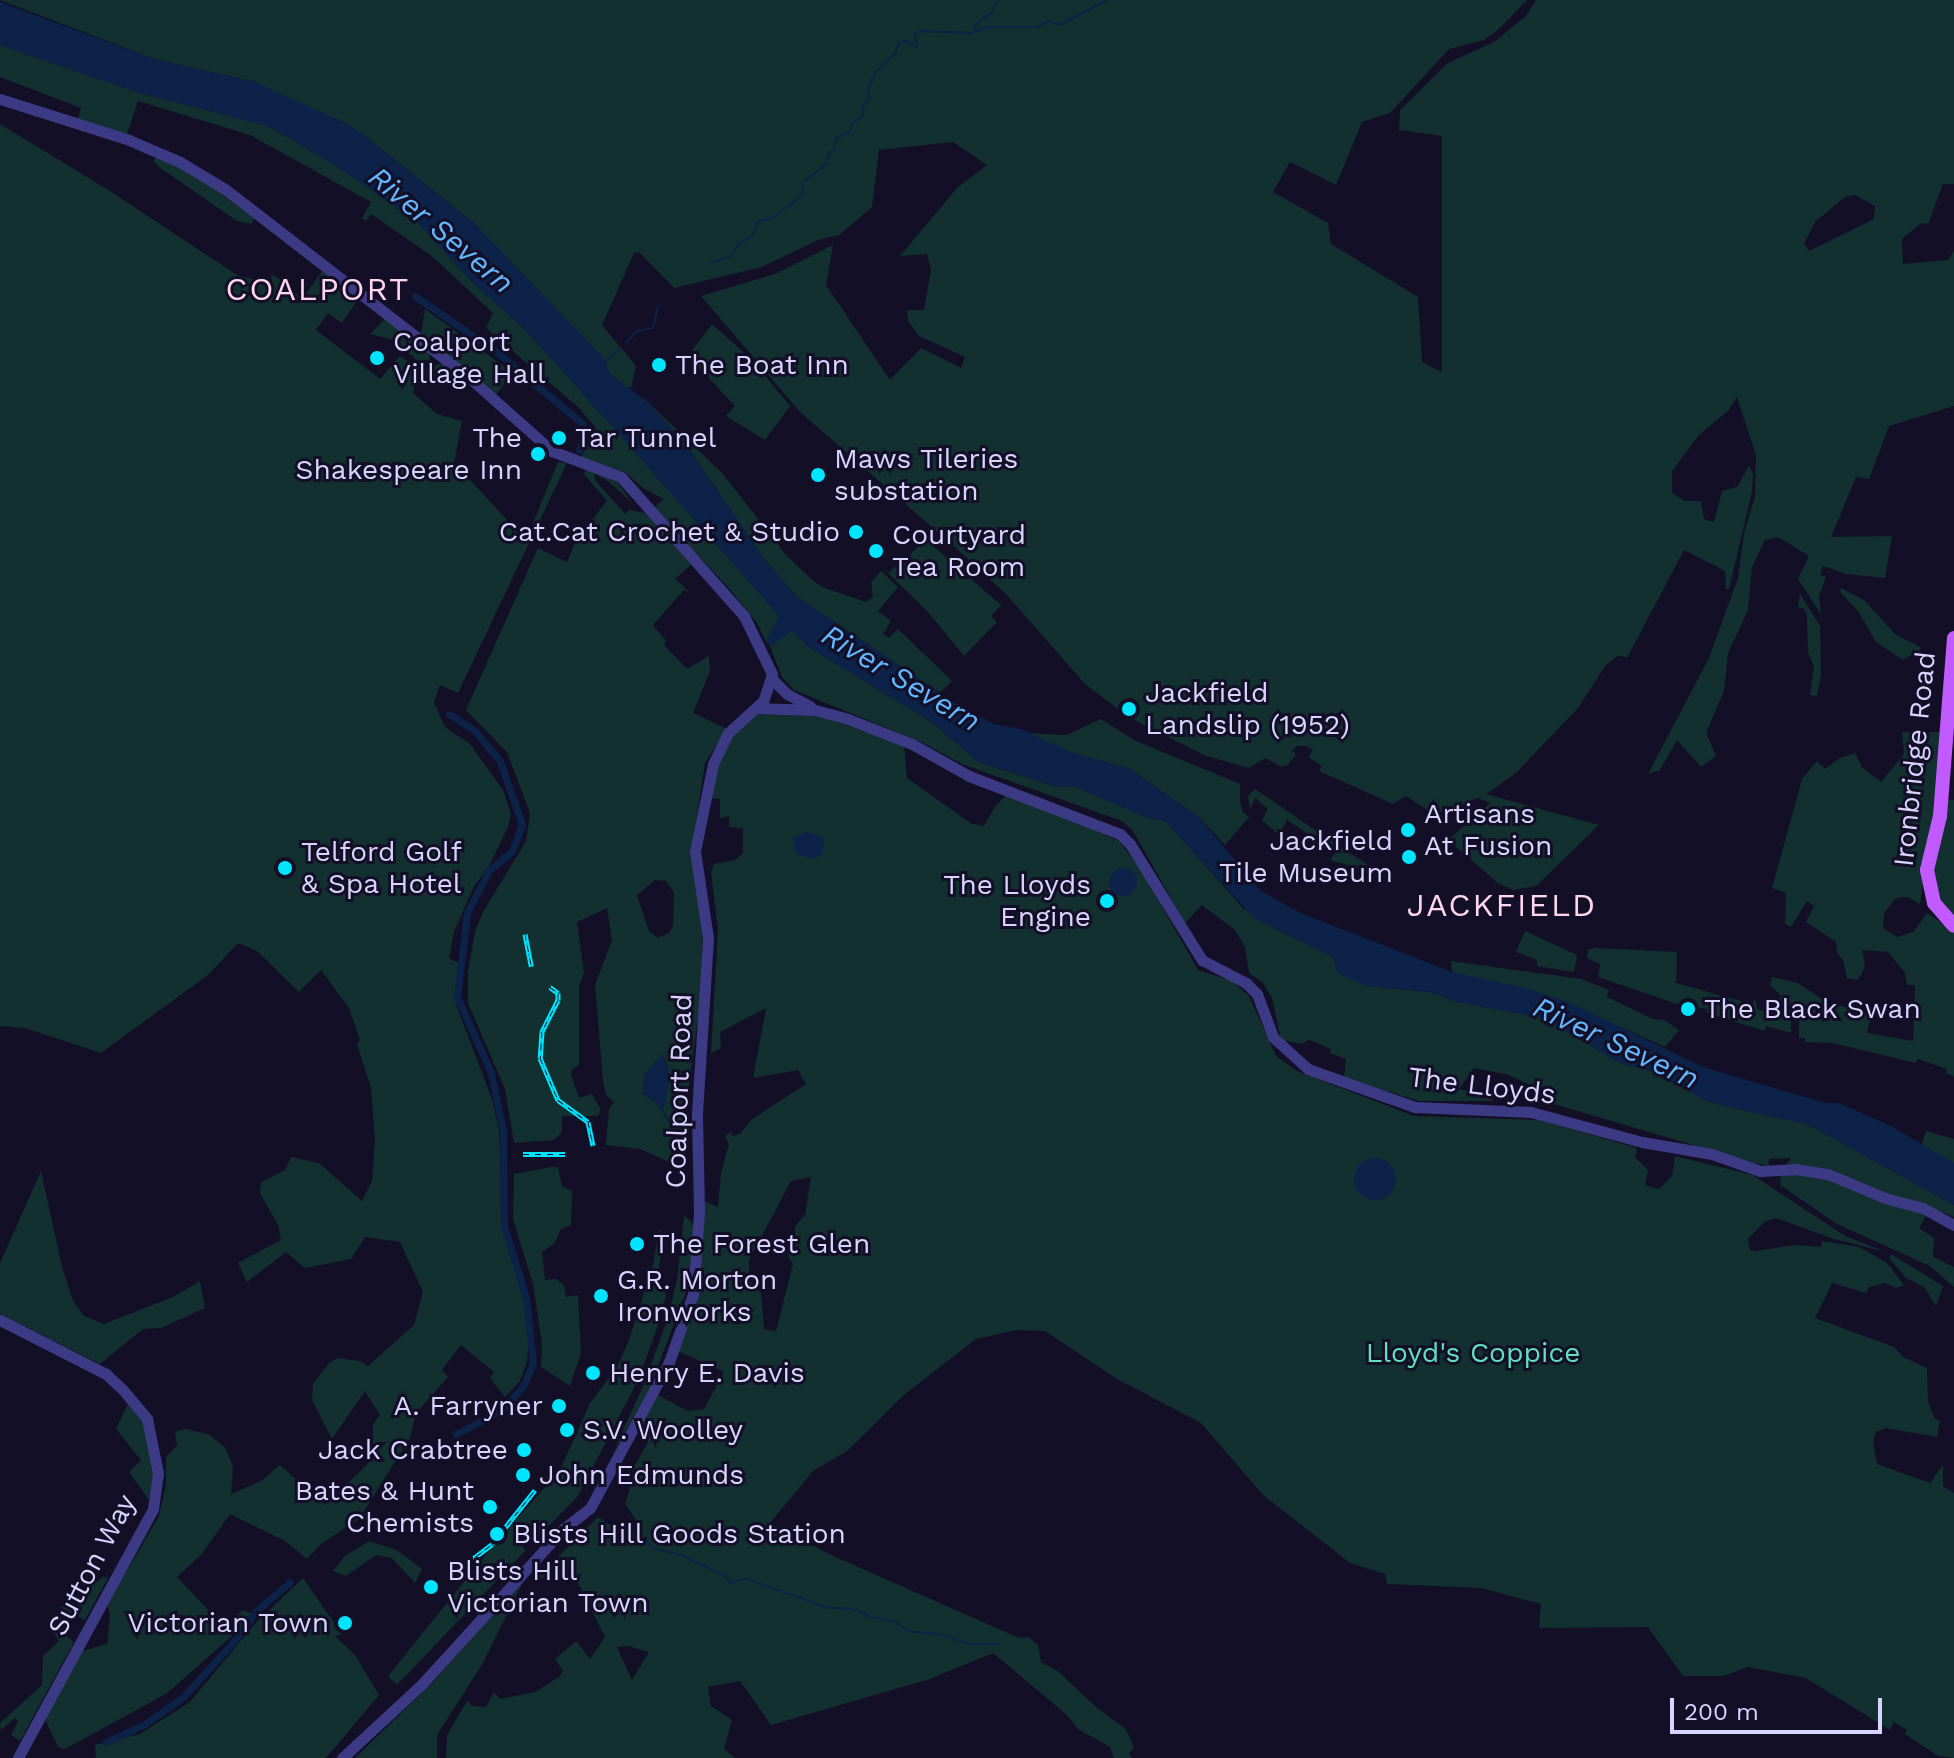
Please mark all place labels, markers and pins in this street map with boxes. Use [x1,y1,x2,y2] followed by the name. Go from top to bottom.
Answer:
[393,325,546,391] place label: Coalport Village Hall
[675,348,849,382] place label: The Boat Inn
[368,349,386,367] marker: Coalport Village Hall
[650,356,668,374] marker: The Boat Inn
[296,421,522,487] place label: The Shakespeare Inn
[575,421,718,455] place label: Tar Tunnel
[550,429,568,447] marker: Tar Tunnel
[834,442,1019,508] place label: Maws Tileries substation
[529,445,547,463] marker: The Shakespeare Inn
[809,466,827,484] marker: Maws Tileries substation
[499,515,840,549] place label: Cat.Cat Crochet & Studio
[892,518,1026,584] place label: Courtyard Tea Room
[847,523,865,541] marker: Cat.Cat Crochet & Studio
[867,542,885,560] marker: Courtyard Tea Room
[1145,676,1350,742] place label: Jackfield Landslip (1952)
[1120,700,1138,718] marker: Jackfield Landslip (1952)
[1424,797,1552,863] place label: Artisans At Fusion
[1399,821,1417,839] marker: Artisans At Fusion
[1219,824,1393,890] place label: Jackfield Tile Museum
[301,835,462,901] place label: Telford Golf & Spa Hotel
[1400,848,1418,866] marker: Jackfield Tile Museum
[276,859,294,877] marker: Telford Golf & Spa Hotel
[943,868,1091,934] place label: The Lloyds Engine
[1098,892,1116,910] marker: The Lloyds Engine
[1704,992,1921,1026] place label: The Black Swan
[1679,1000,1697,1018] marker: The Black Swan
[653,1227,870,1261] place label: The Forest Glen
[628,1235,646,1253] marker: The Forest Glen
[617,1263,777,1329] place label: G.R. Morton Ironworks
[592,1287,610,1305] marker: G.R. Morton Ironworks
[609,1356,805,1390] place label: Henry E. Davis
[584,1364,602,1382] marker: Henry E. Davis
[394,1389,543,1423] place label: A. Farryner
[550,1397,568,1415] marker: A. Farryner
[583,1413,744,1447] place label: S.V. Woolley
[558,1421,576,1439] marker: S.V. Woolley
[317,1433,508,1467] place label: Jack Crabtree
[515,1441,533,1459] marker: Jack Crabtree
[539,1458,744,1492] place label: John Edmunds
[514,1466,532,1484] marker: John Edmunds
[295,1474,474,1540] place label: Bates & Hunt Chemists
[481,1498,499,1516] marker: Bates & Hunt Chemists
[513,1517,847,1551] place label: Blists Hill Goods Station
[488,1525,506,1543] marker: Blists Hill Goods Station
[447,1554,649,1620] place label: Blists Hill Victorian Town
[422,1578,440,1596] marker: Blists Hill Victorian Town
[127,1606,329,1640] place label: Victorian Town
[336,1614,354,1632] marker: Victorian Town

